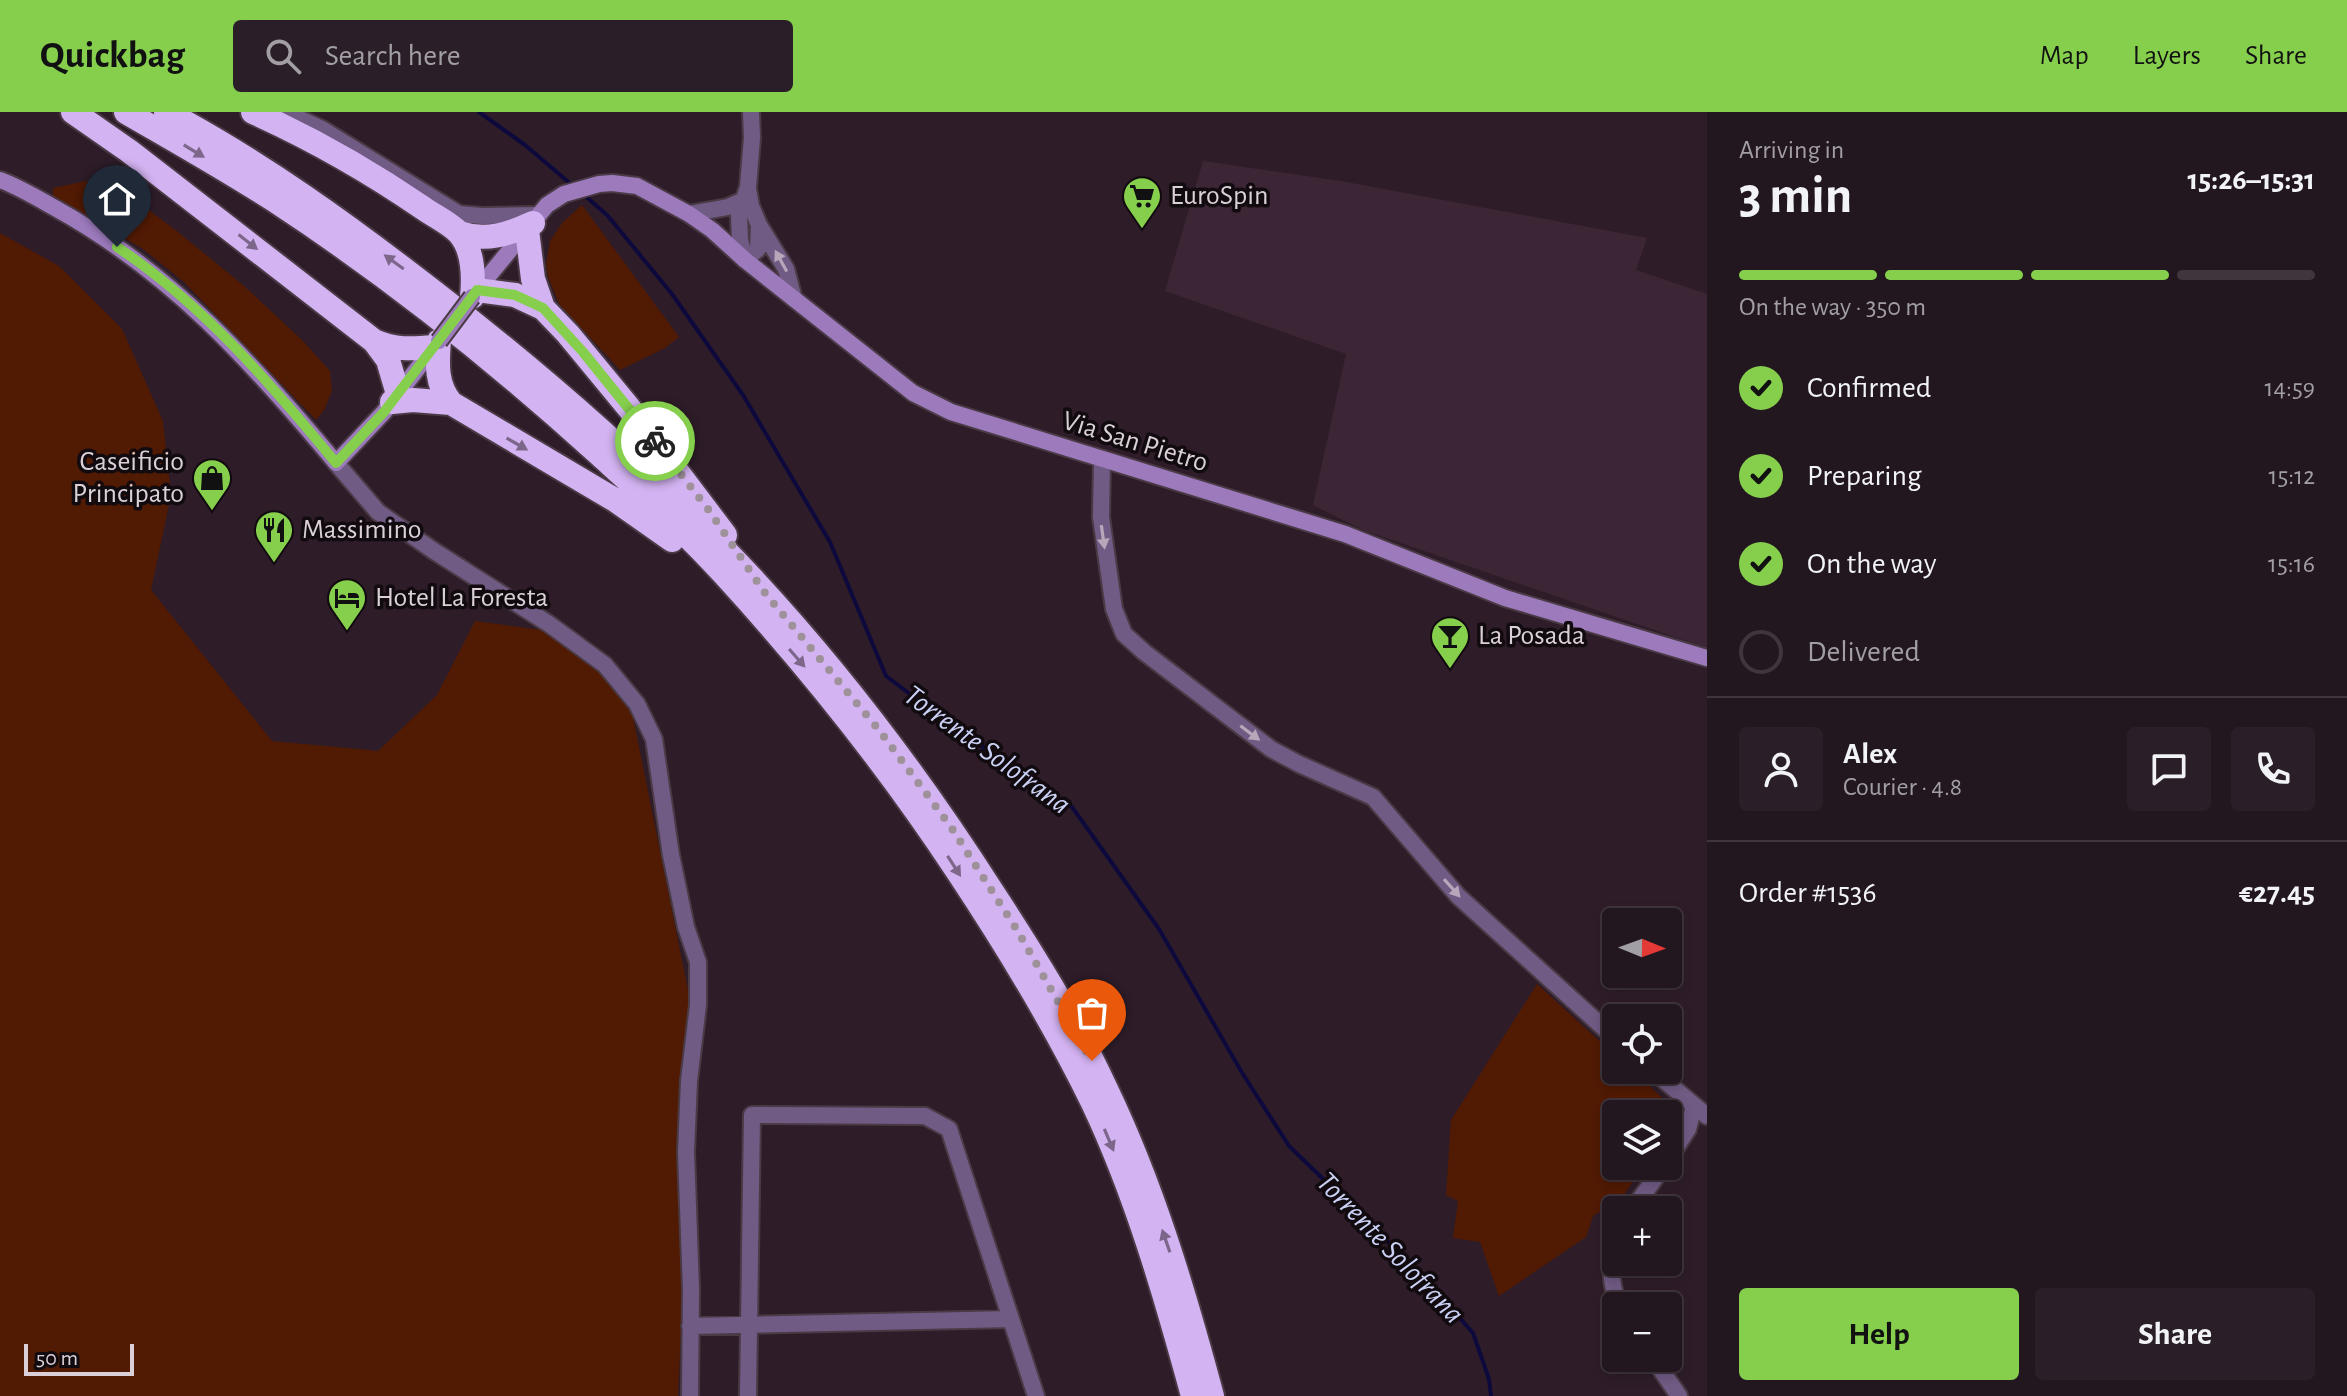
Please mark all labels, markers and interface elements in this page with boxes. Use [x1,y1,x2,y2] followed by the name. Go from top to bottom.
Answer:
[233,20,793,92] search box
[261,34,305,78] icon: search
[40,37,185,75] text: Quickbag
[325,41,461,71] text: Search here
[2040,42,2089,70] text: Map
[2133,42,2201,70] text: Layers
[2245,42,2307,70] text: Share
[1739,137,1844,163] text: Arriving in
[183,144,205,158] one-way arrow
[83,165,151,247] pin
[2188,165,2315,195] text: 15:26–15:31
[1739,170,1852,222] text: 3 min
[1121,175,1163,230] supermarket icon: EuroSpin
[95,177,139,221] icon: home
[1170,182,1268,210] place label: EuroSpin
[238,233,258,250] one-way arrow
[774,249,787,272] one-way arrow
[384,254,404,270] one-way arrow
[1739,294,1926,320] text: On the way · 350 m
[1739,366,1783,410] icon: check
[1807,373,1931,403] text: Confirmed
[2265,375,2315,401] text: 14:59
[615,401,695,481] courier
[1059,407,1211,477] street label: Via San Pietro
[633,419,677,463] icon: bike
[506,437,528,451] one-way arrow
[73,448,184,508] place label: Caseificio Principato
[1739,454,1783,498] icon: check
[191,457,233,512] shop icon: Caseificio Principato
[1807,461,1922,491] text: Preparing
[2268,463,2315,489] text: 15:12
[253,509,295,564] restaurant icon: Massimino
[302,516,422,544] place label: Massimino
[1097,525,1110,550] one-way arrow
[1739,542,1783,586] icon: check
[1807,549,1936,579] text: On the way
[2268,551,2315,577] text: 15:16
[326,577,368,632] hotel icon: Hotel La Foresta
[375,584,548,612] place label: Hotel La Foresta
[1429,615,1471,670] bar icon: La Posada
[1478,622,1585,650] place label: La Posada
[1807,637,1920,667] text: Delivered
[788,648,805,668] one-way arrow
[898,680,1076,820] water label: Torrente Solofrana
[1239,725,1261,741] one-way arrow
[1739,727,1823,811] button: person
[2127,727,2211,811] button: chat
[2231,727,2315,811] button: phone
[1843,739,1897,769] text: Alex
[1843,774,1962,800] text: Courier · 4.8
[946,855,961,876] one-way arrow
[1443,878,1460,898] one-way arrow
[1739,878,1877,908] text: Order #1536
[2239,878,2315,908] text: €27.45
[1602,908,1682,988] north arrow
[1602,908,1682,1372] map controls
[1058,979,1126,1061] pin
[1070,991,1114,1035] icon: bag
[1602,1004,1682,1084] button: locate
[1602,1100,1682,1180] button: layers
[1102,1129,1115,1152] one-way arrow
[1311,1167,1469,1329] water label: Torrente Solofrana
[1602,1196,1682,1276] button: +
[1159,1228,1171,1252] one-way arrow
[1739,1288,2019,1380] button: Help
[2035,1288,2315,1380] button: Share
[1602,1292,1682,1372] button: −
[24,1340,134,1376] scale bar
[36,1347,78,1369] text: 50 m

